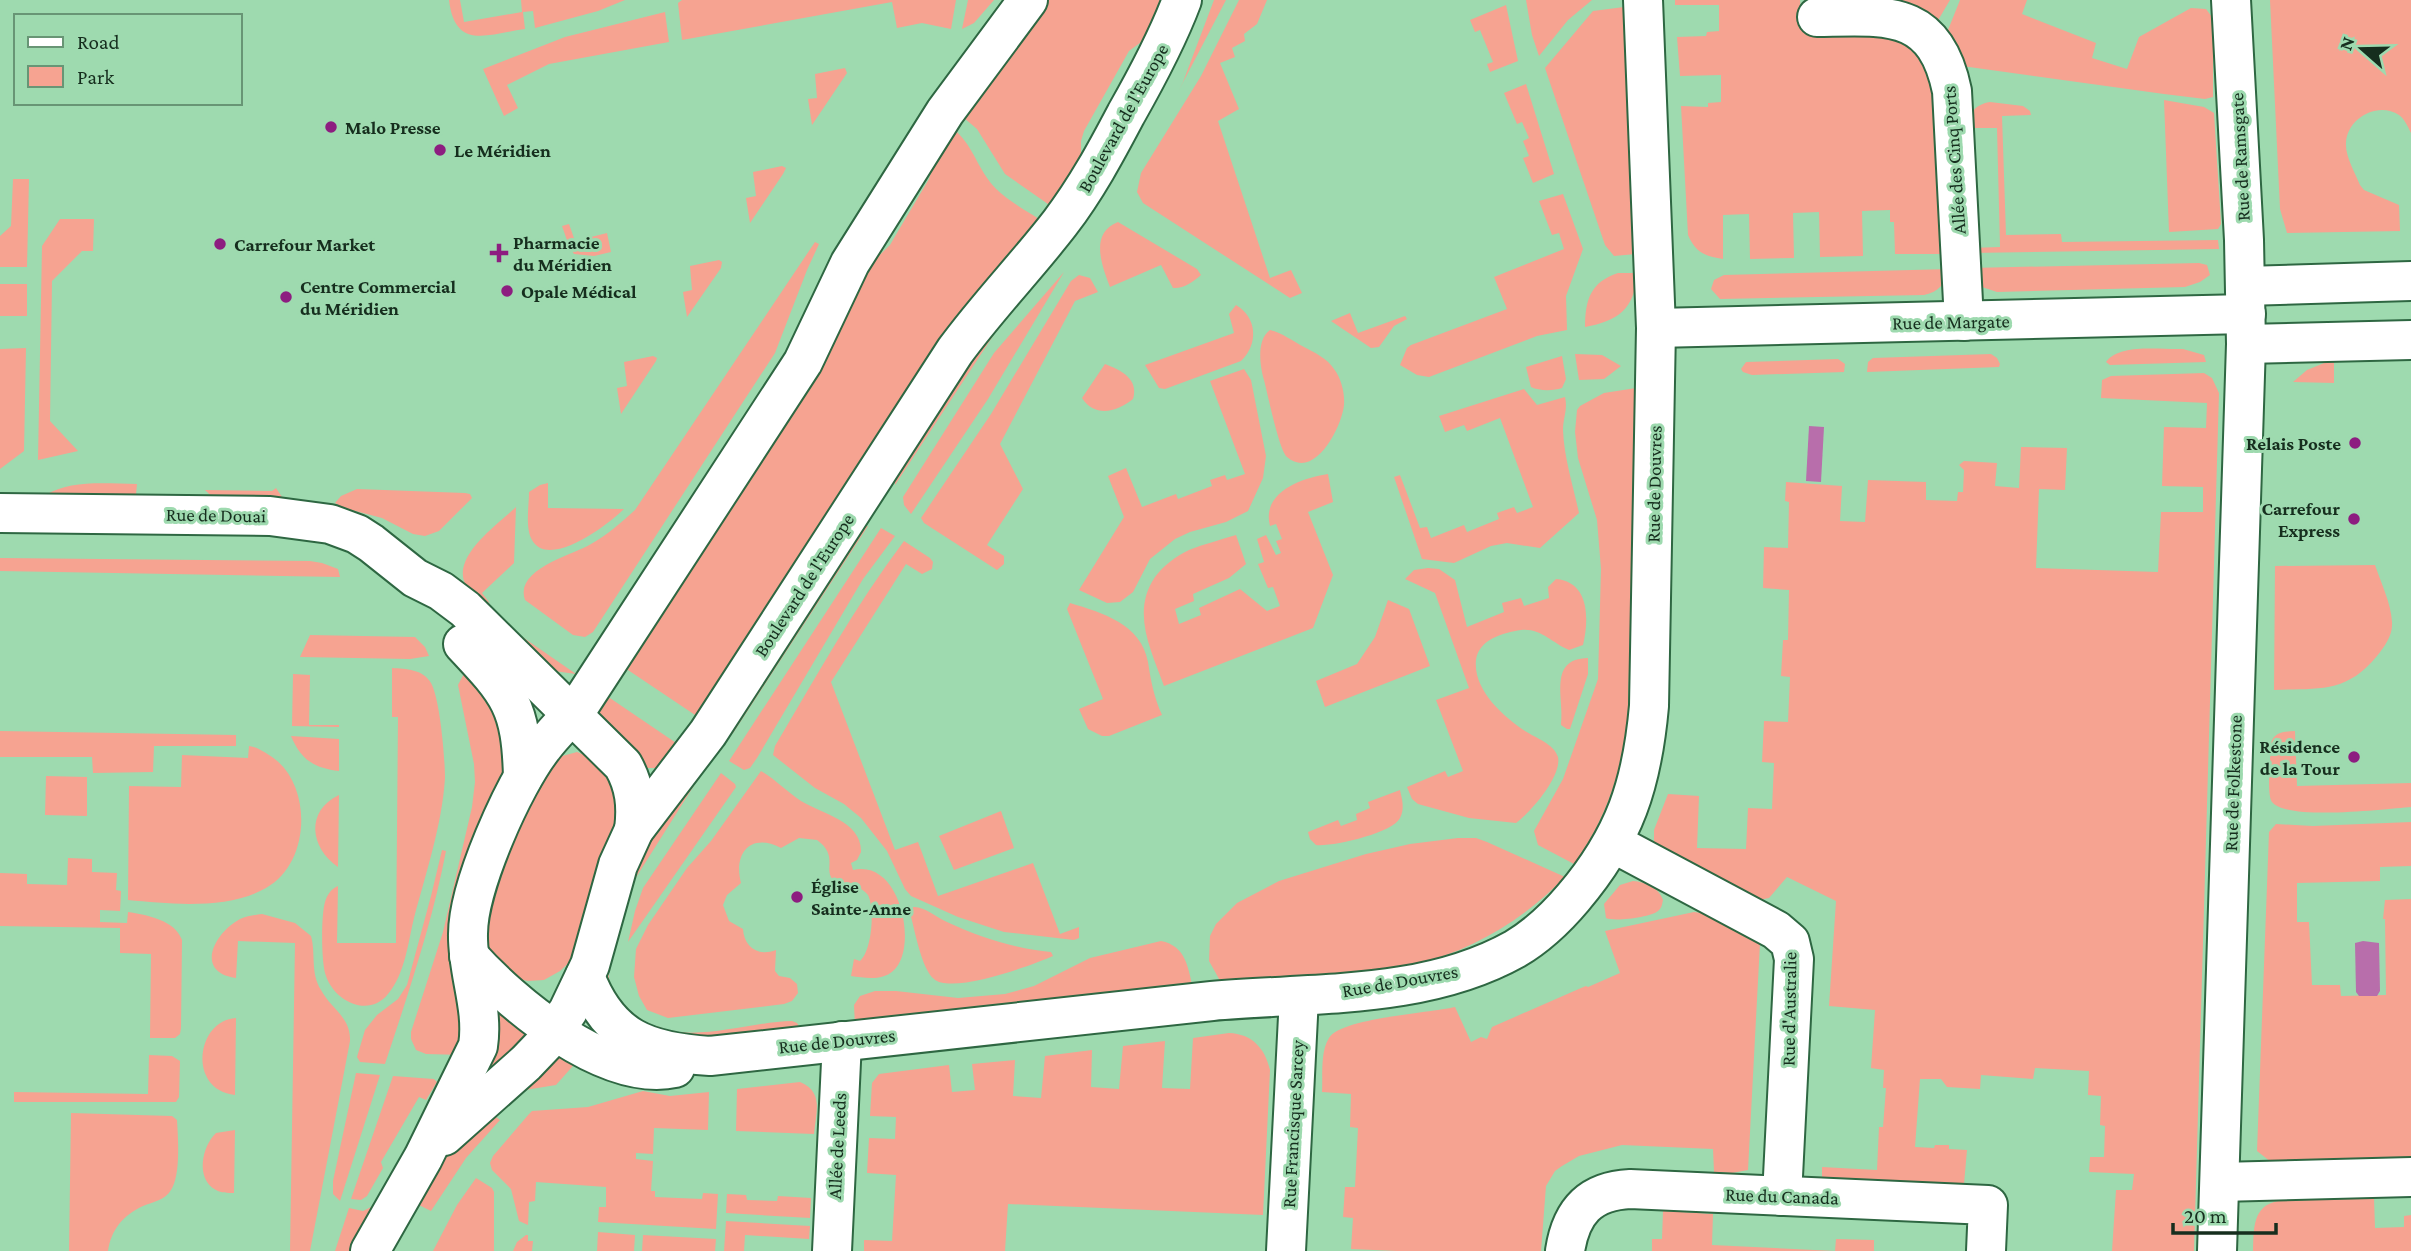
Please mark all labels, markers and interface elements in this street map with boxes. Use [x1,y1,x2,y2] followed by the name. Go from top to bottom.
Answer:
[14,14,242,105] legend
[2327,14,2397,84] north arrow
[77,30,120,54] text: Road
[2334,34,2359,53] text: N
[1074,40,1172,196] street label: Boulevard de l'Europe
[77,65,114,89] text: Park
[1938,85,1970,235] street label: Allée des Cinq Ports
[2226,92,2254,222] street label: Rue de Ramsgate
[345,117,441,138] place label: Malo Presse
[323,119,339,135] marker: Malo Presse
[454,140,551,161] place label: Le Méridien
[432,142,448,158] marker: Le Méridien
[513,232,612,275] place label: Pharmacie du Méridien
[234,234,375,255] place label: Carrefour Market
[212,236,228,252] marker: Carrefour Market
[491,245,507,261] marker: Pharmacie du Méridien
[300,276,456,319] place label: Centre Commercial du Méridien
[521,281,637,302] place label: Opale Médical
[499,283,515,299] marker: Opale Médical
[278,289,294,305] marker: Centre Commercial du Méridien
[1892,310,2010,334] street label: Rue de Margate
[1642,425,1666,543] street label: Rue de Douvres
[2246,433,2341,454] place label: Relais Poste
[2347,435,2363,451] marker: Relais Poste
[2261,498,2340,541] place label: Carrefour Express
[166,504,266,526] street label: Rue de Douai
[750,510,858,660] street label: Boulevard de l'Europe
[2346,511,2362,527] marker: Carrefour Express
[2220,714,2246,852] street label: Rue de Folkestone
[2259,736,2340,779] place label: Résidence de la Tour
[2346,749,2362,765] marker: Résidence de la Tour
[811,876,911,919] place label: Église Sainte-Anne
[789,889,805,905] marker: Église Sainte-Anne
[1778,952,1800,1066] street label: Rue d'Australie
[1340,960,1460,1002] street label: Rue de Douvres
[778,1024,896,1058] street label: Rue de Douvres
[1278,1039,1308,1208] street label: Rue Francisque Sarcey
[824,1092,850,1200] street label: Allée de Leeds
[1725,1184,1839,1208] street label: Rue du Canada
[2173,1192,2276,1236] scale bar
[2184,1204,2227,1228] text: 20 m

